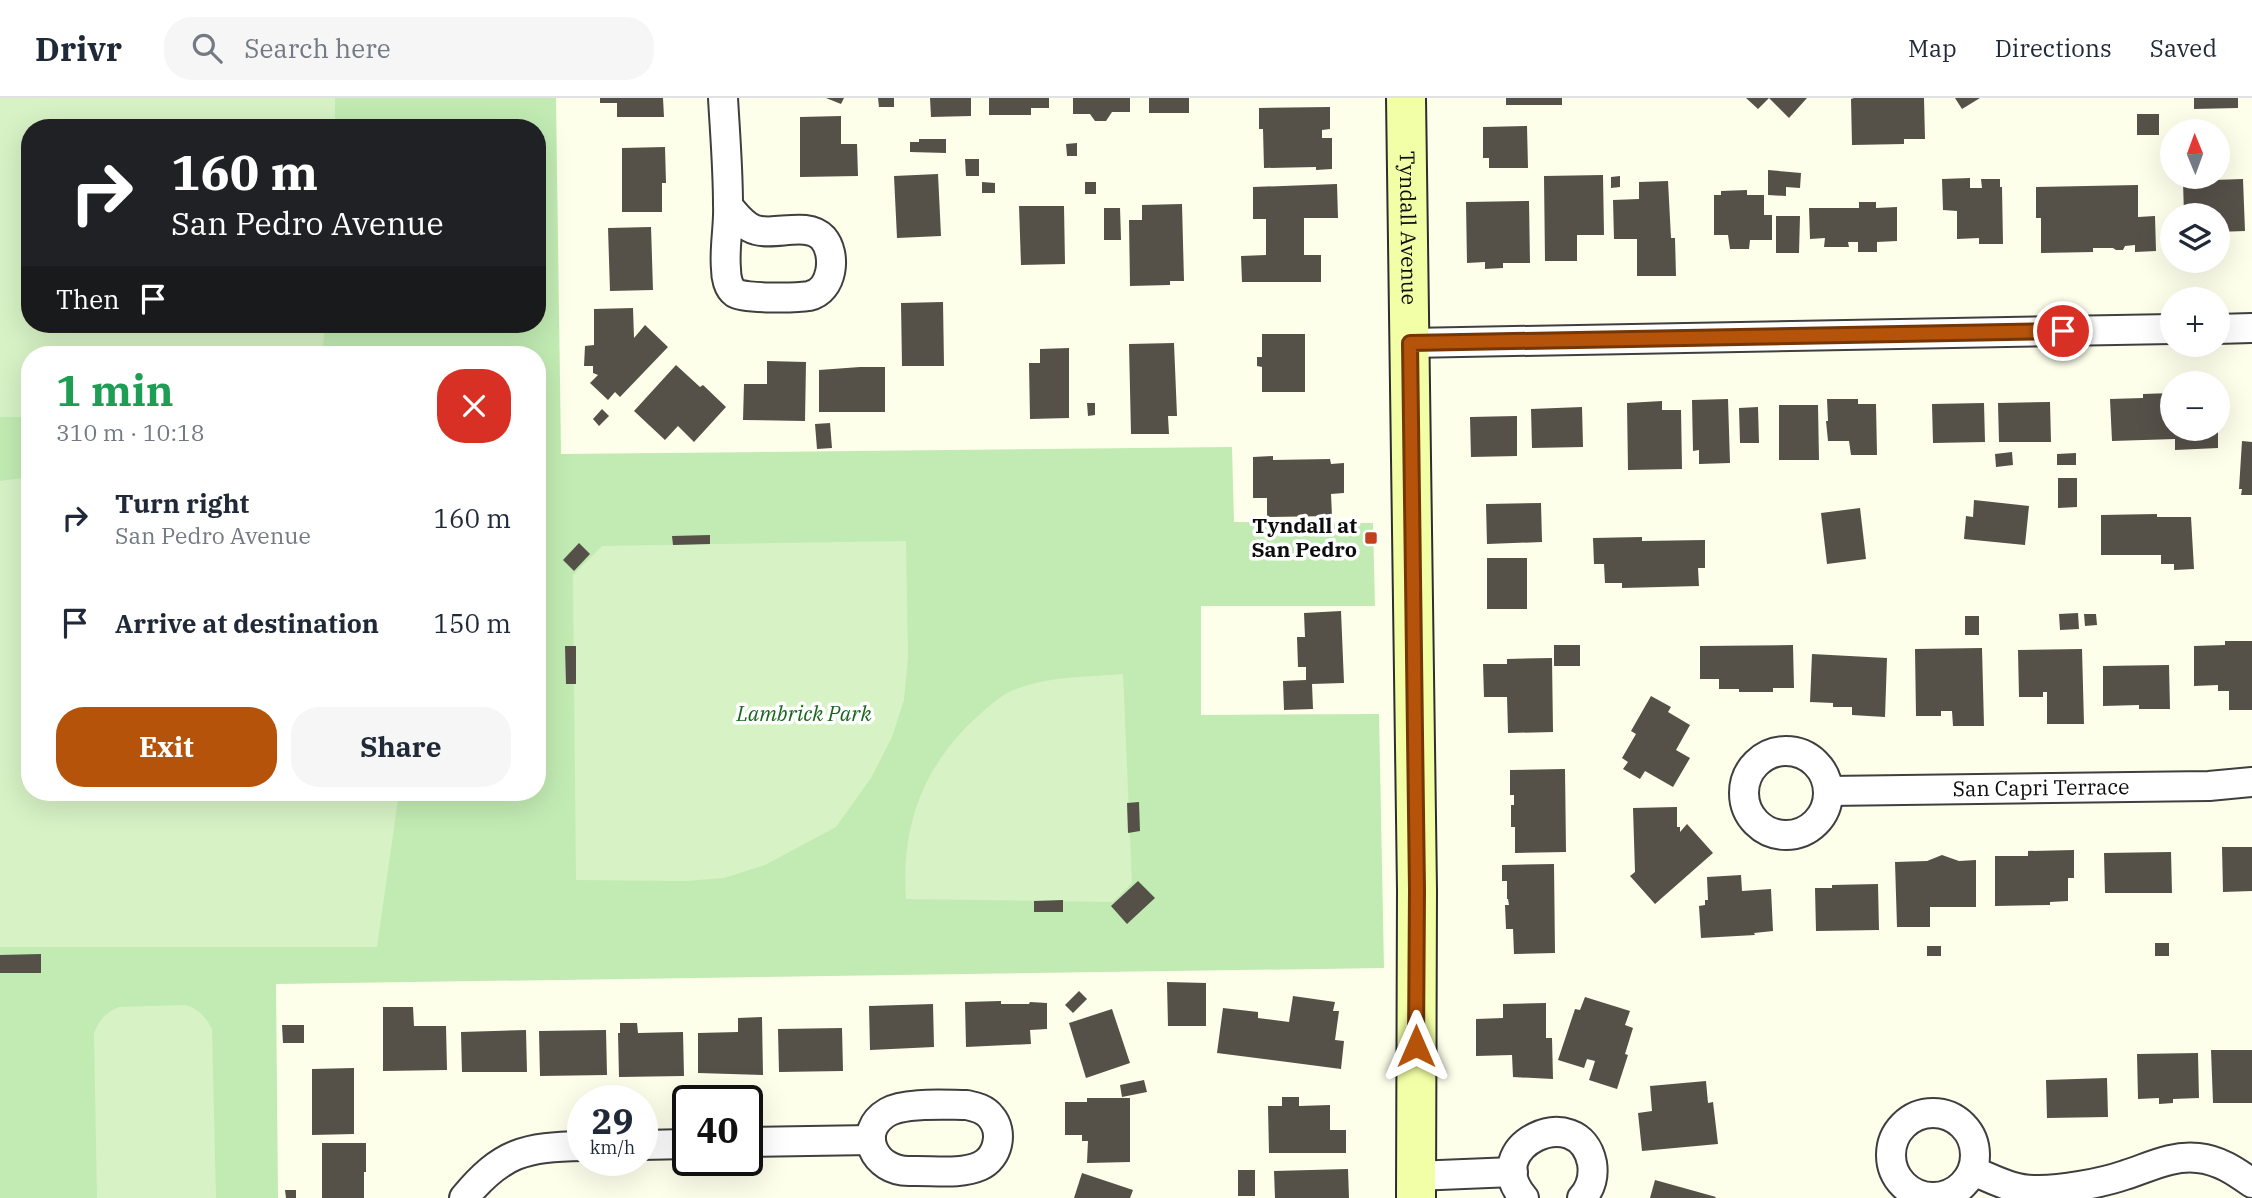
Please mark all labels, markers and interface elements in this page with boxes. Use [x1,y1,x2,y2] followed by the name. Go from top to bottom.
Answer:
[164,17,654,80] search box
[35,27,122,70] text: Drivr
[188,29,226,67] icon: search
[244,31,391,65] text: Search here
[1908,32,1957,64] text: Map
[1995,32,2112,64] text: Directions
[2150,32,2217,64] text: Saved
[2160,119,2230,189] north arrow
[2160,119,2230,441] map controls
[171,140,318,203] text: 160 m
[56,147,147,238] icon: right
[1394,151,1424,305] street label: Tyndall Avenue
[171,202,444,244] text: San Pedro Avenue
[2160,203,2230,273] button: layers
[134,280,172,318] icon: arrive
[56,282,120,316] text: Then
[2160,287,2230,357] button: +
[2033,301,2093,361] pin
[2044,312,2082,350] icon: arrive
[56,363,174,418] text: 1 min
[437,369,511,443] button: close
[2160,371,2230,441] button: −
[56,417,205,447] text: 310 m · 10:18
[115,486,249,520] text: Turn right
[56,499,94,537] icon: right
[433,501,511,535] text: 160 m
[1251,511,1357,563] place label: Tyndall at San Pedro
[115,520,311,550] text: San Pedro Avenue
[1363,530,1379,546] marker: Tyndall at San Pedro
[56,604,94,642] icon: arrive
[115,606,379,640] text: Arrive at destination
[433,606,511,640] text: 150 m
[735,699,872,727] park label: Lambrick Park
[56,707,277,787] button: Exit
[291,707,511,787] button: Share
[1952,772,2130,802] street label: San Capri Terrace
[1379,1009,1453,1083] position arrow
[672,1085,763,1176] speed limit sign: 40
[591,1098,634,1144] text: 29
[590,1136,635,1159] text: km/h

